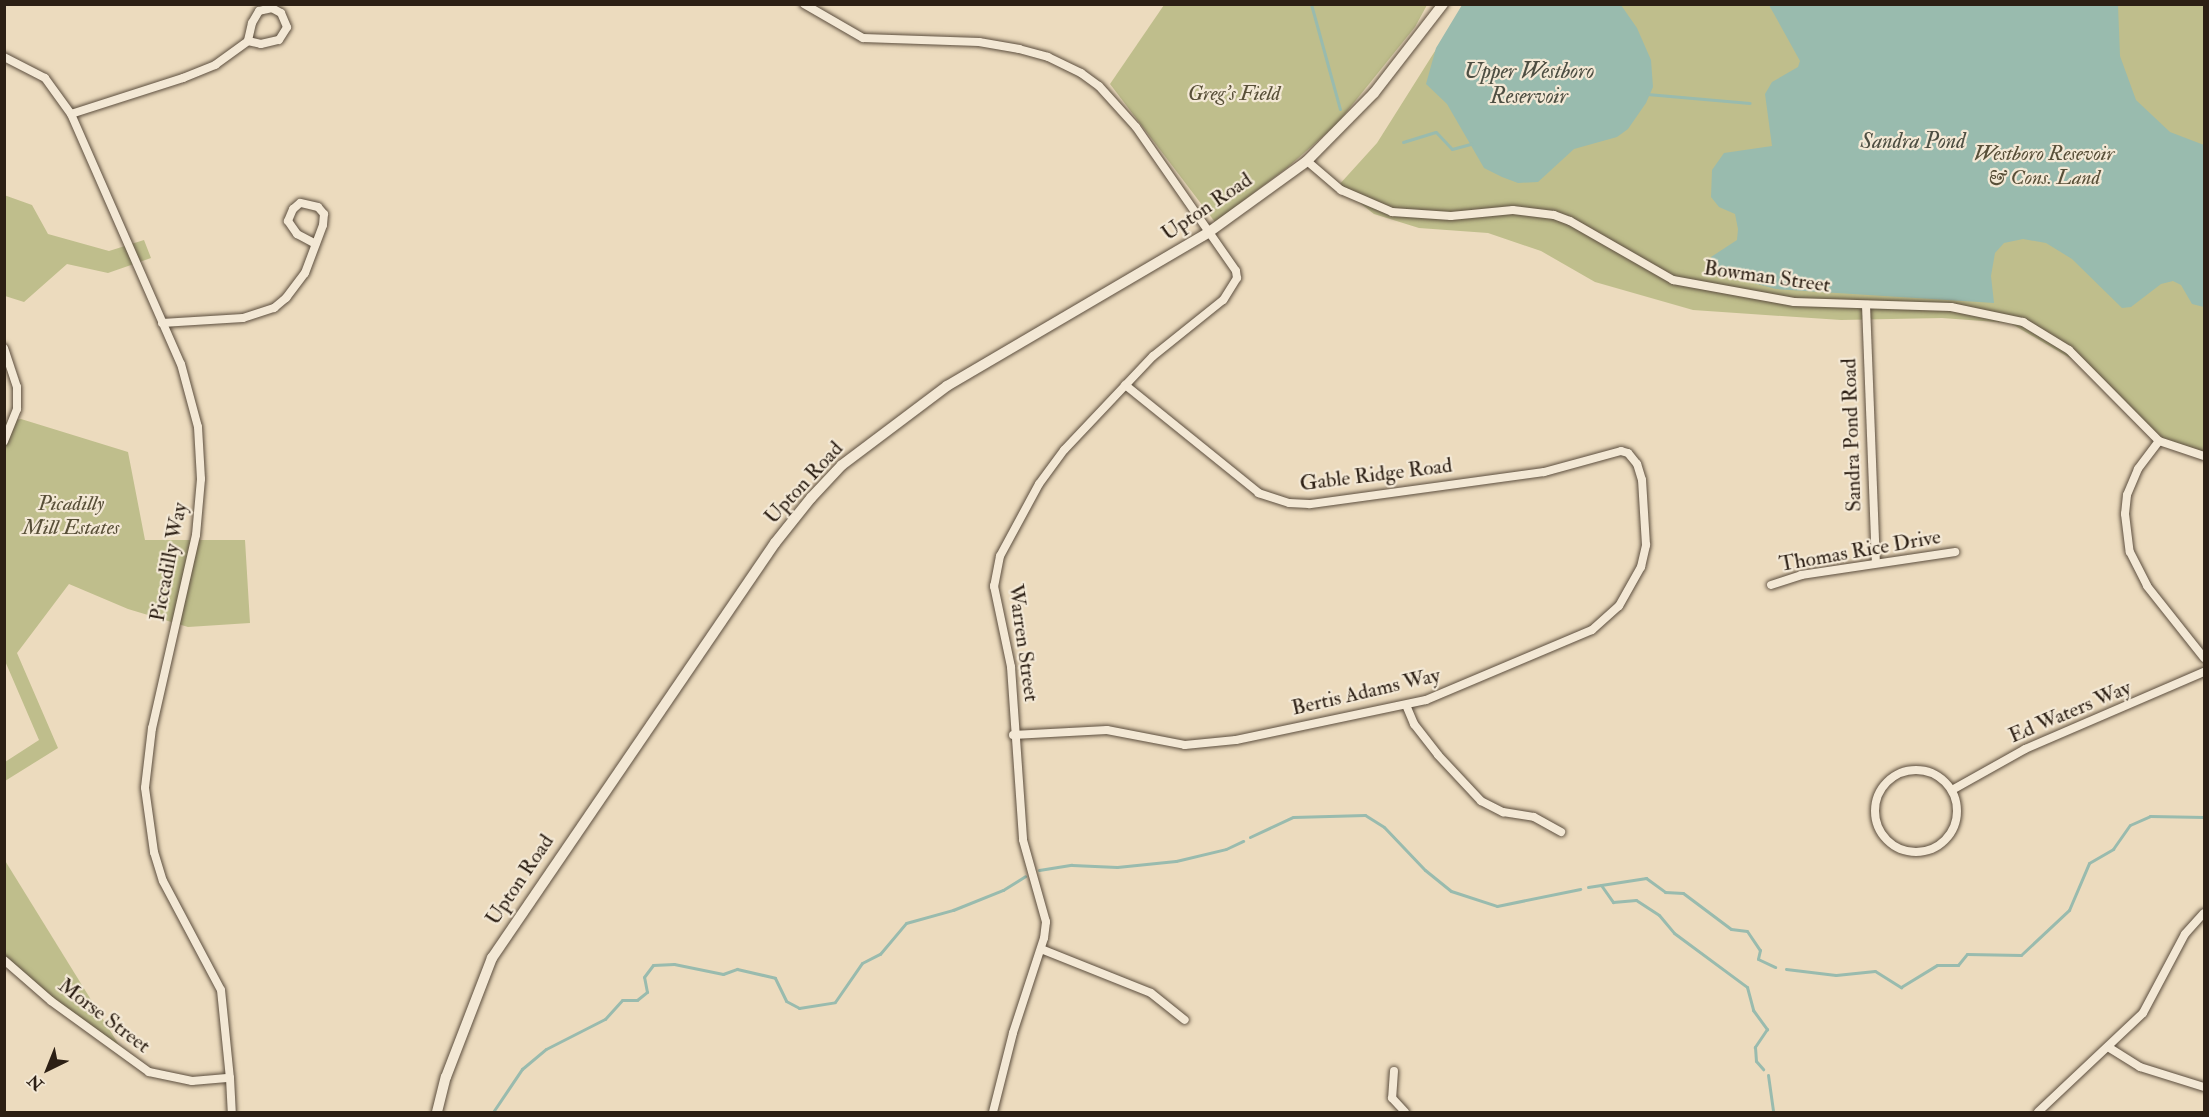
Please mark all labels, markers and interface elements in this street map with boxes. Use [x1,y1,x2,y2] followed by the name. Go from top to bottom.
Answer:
[1464,58,1594,110] water label: Upper Westboro Reservoir
[1188,81,1280,107] park label: Greg's Field
[1861,129,1965,155] water label: Sandra Pond
[1974,141,2114,191] park label: Westboro Resevoir & Cons. Land
[1157,168,1257,246] street label: Upton Road
[1702,256,1832,298] street label: Bowman Street
[1837,358,1867,512] street label: Sandra Pond Road
[759,436,849,530] street label: Upton Road
[1298,453,1454,497] street label: Gable Ridge Road
[23,491,119,541] park label: Picadilly Mill Estates
[145,500,193,624] street label: Piccadilly Way
[1777,524,1943,578] street label: Thomas Rice Drive
[1002,583,1044,703] street label: Warren Street
[1289,663,1443,721] street label: Bertis Adams Way
[2005,675,2135,749] street label: Ed Waters Way
[481,830,559,930] street label: Upton Road
[53,973,155,1059] street label: Morse Street
[18,1039,78,1099] north arrow
[24,1070,48,1094] text: N

